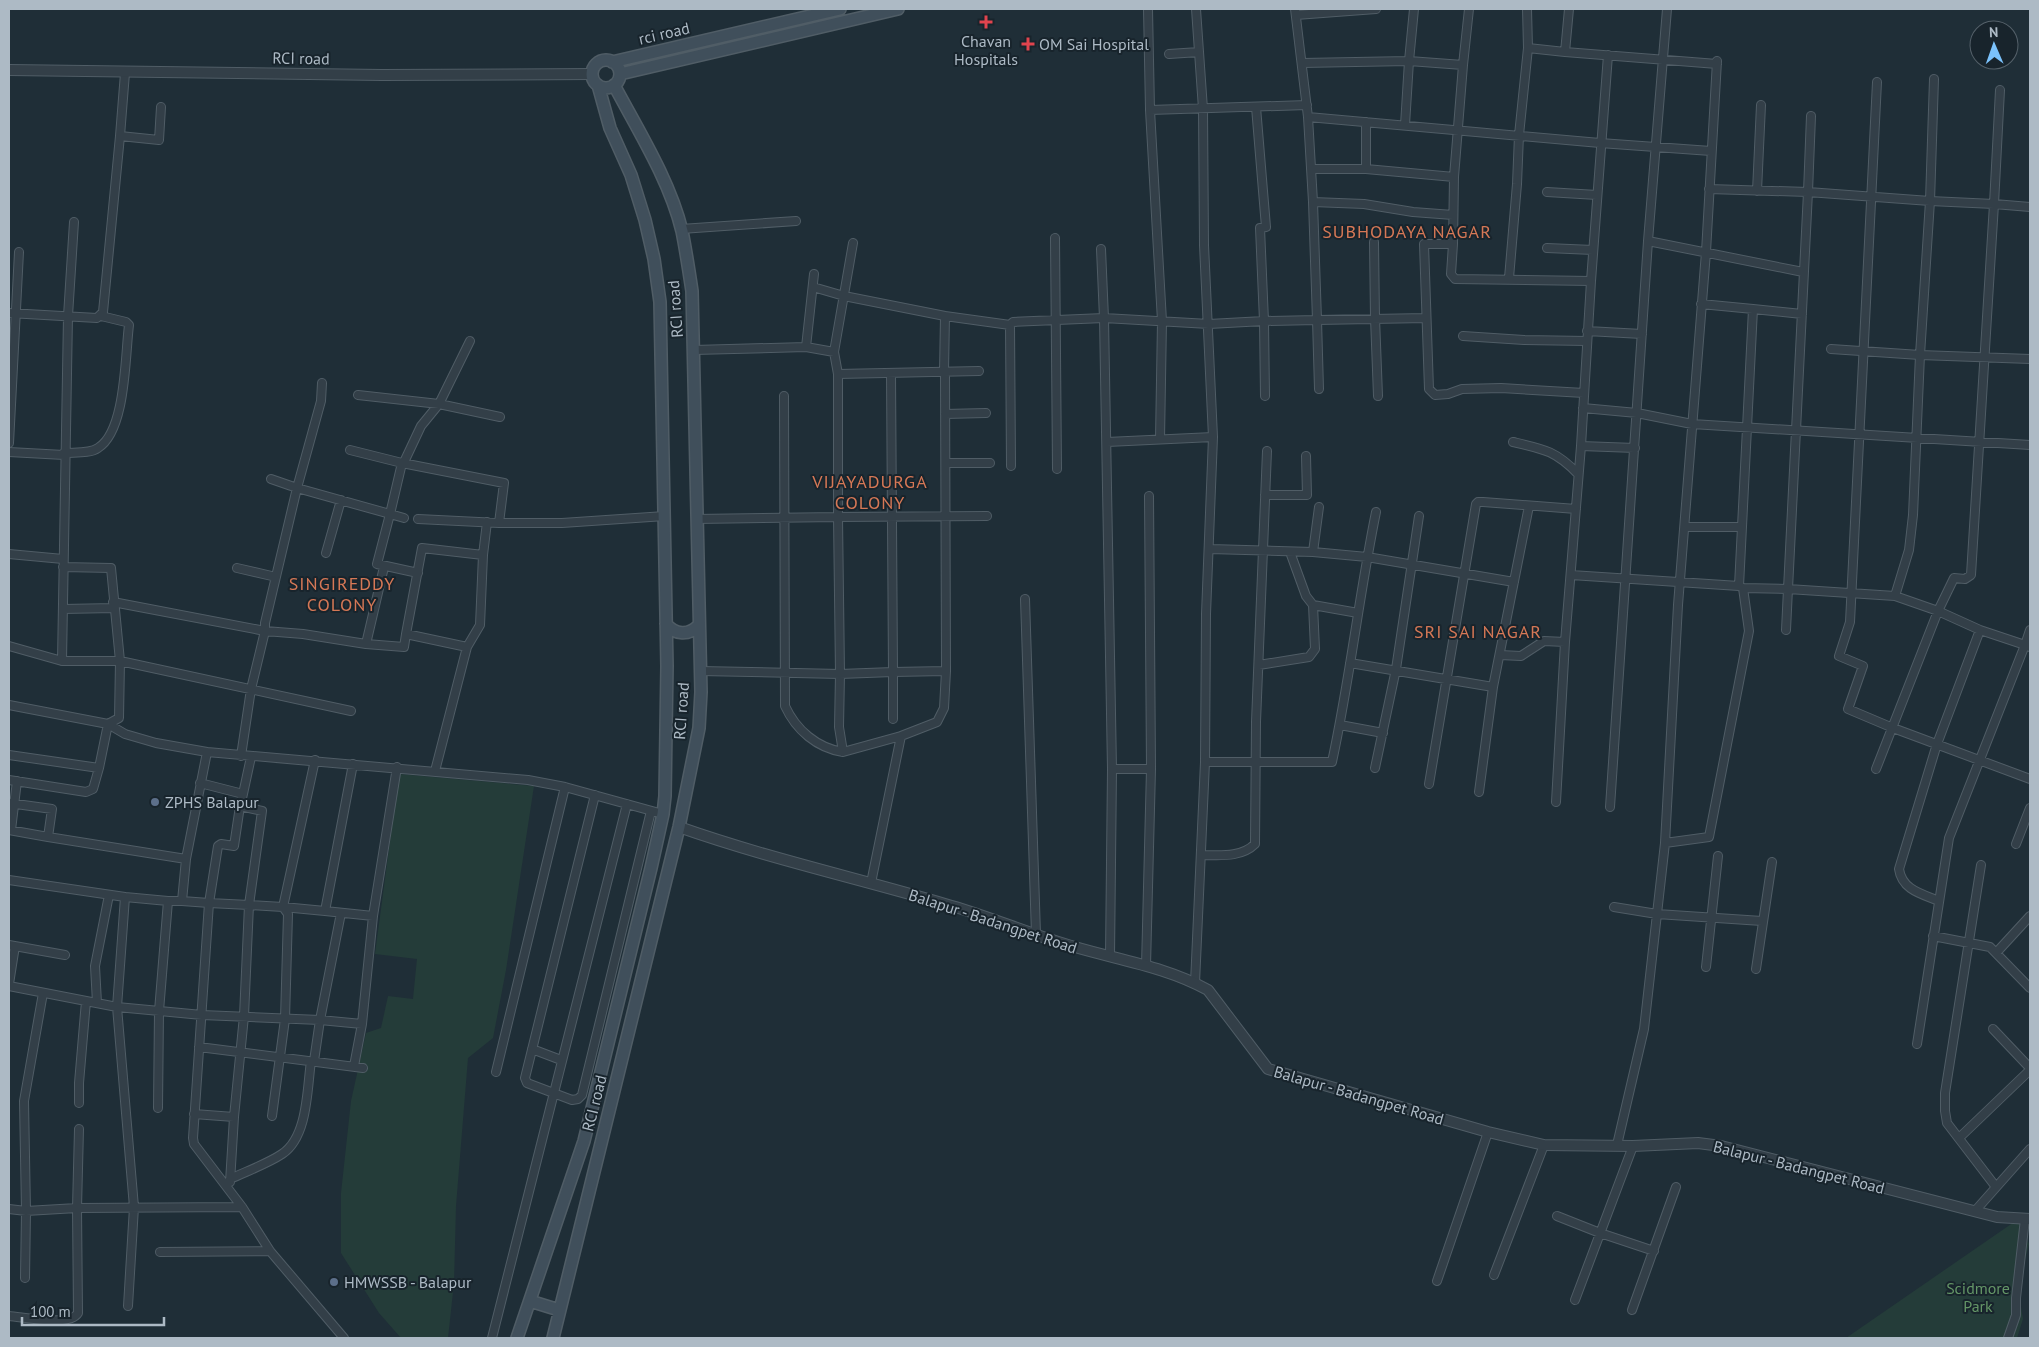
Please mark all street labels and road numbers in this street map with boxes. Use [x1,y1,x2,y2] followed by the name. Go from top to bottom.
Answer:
[637,17,691,49] street label: rci road
[272,48,330,68] street label: RCI road
[663,280,687,338] street label: RCI road
[669,682,693,740] street label: RCI road
[906,884,1080,958] street label: Balapur - Badangpet Road
[1272,1061,1446,1129] street label: Balapur - Badangpet Road
[577,1073,611,1133] street label: RCI road
[1711,1136,1887,1198] street label: Balapur - Badangpet Road

